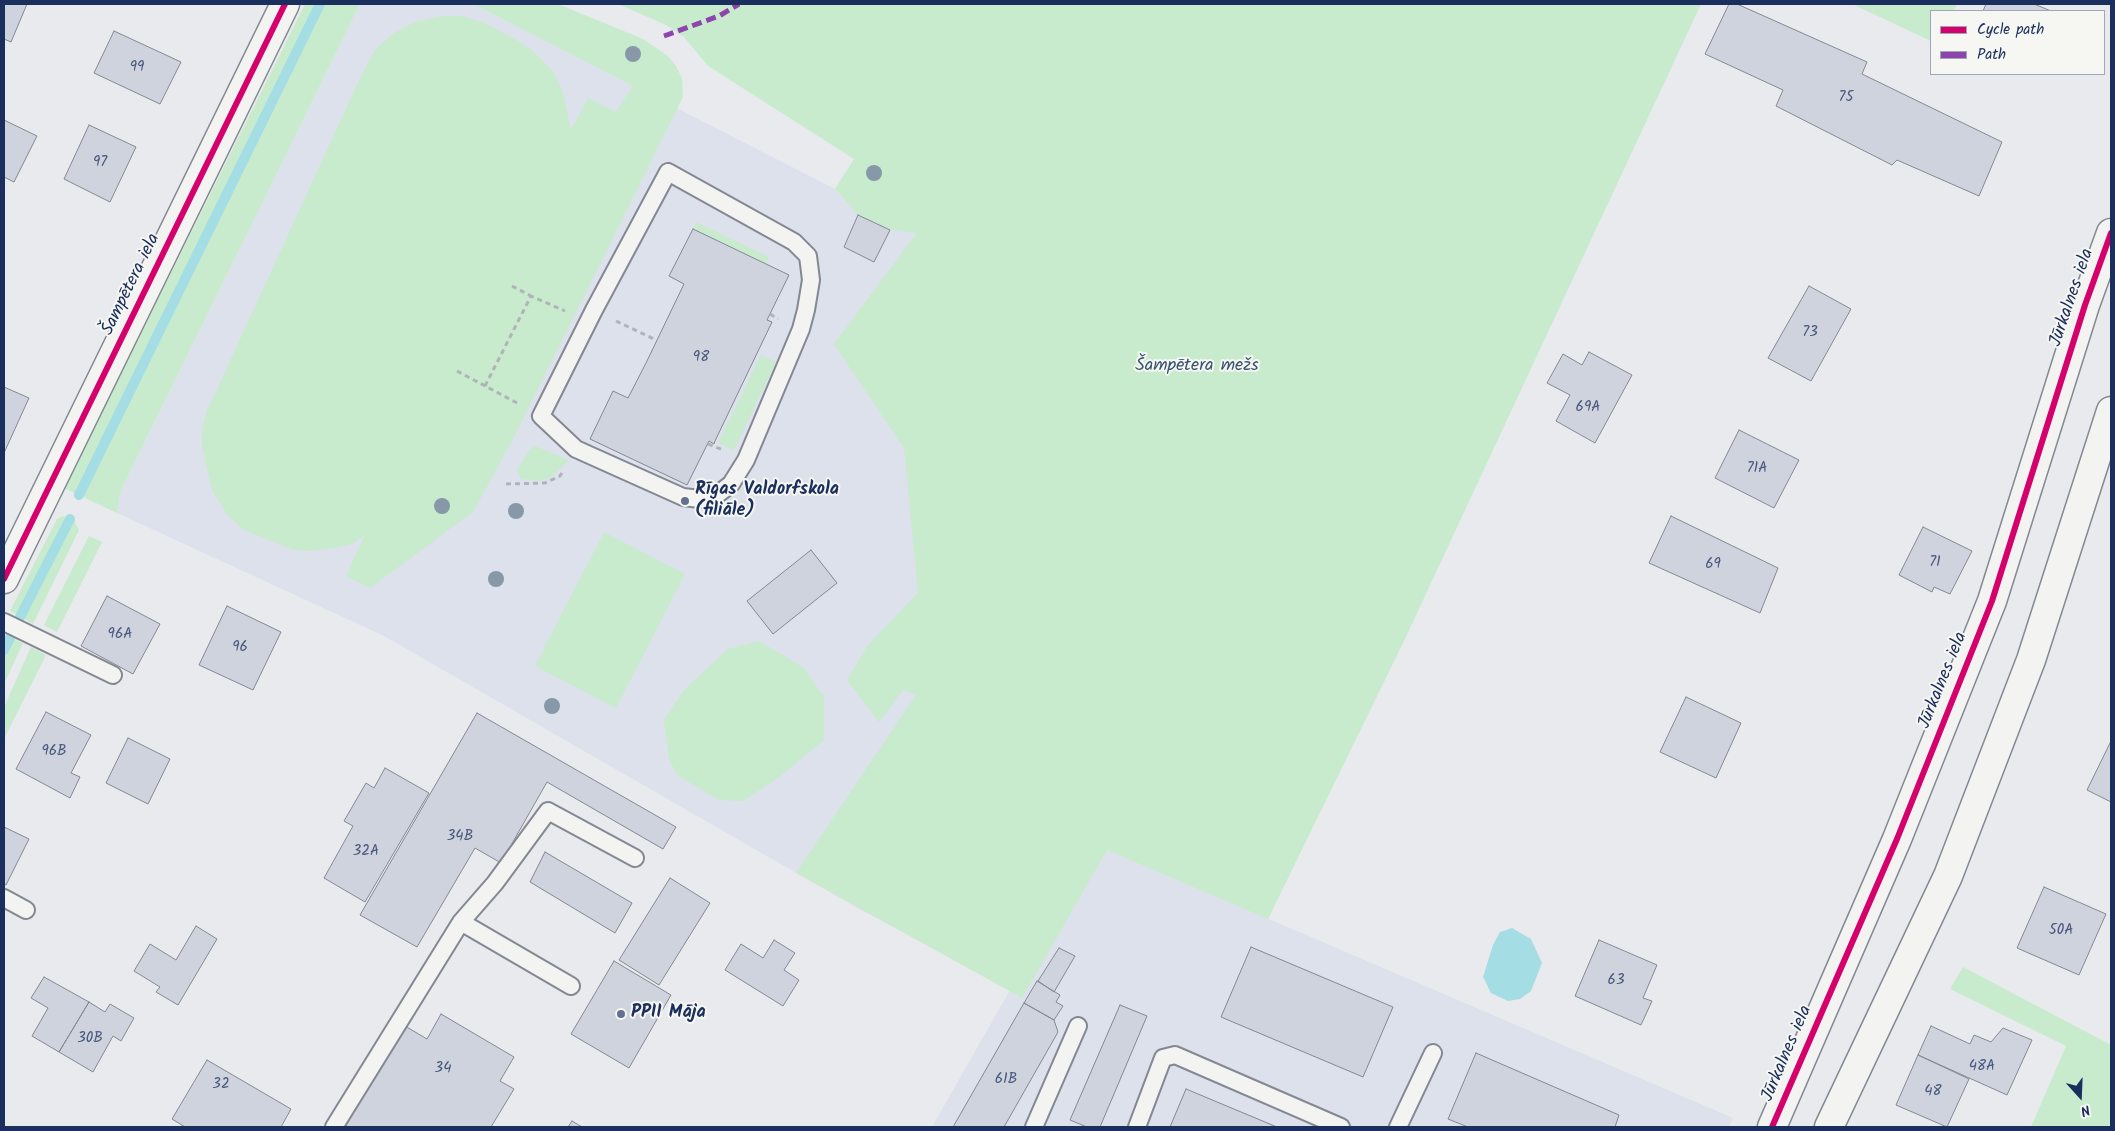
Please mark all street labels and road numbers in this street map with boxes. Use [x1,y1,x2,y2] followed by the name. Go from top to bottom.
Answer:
[98,231,166,339] street label: Šampētera iela
[2046,246,2100,350] street label: Jūrkalnes iela
[1915,630,1973,732] street label: Jūrkalnes iela
[1758,1003,1818,1105] street label: Jūrkalnes iela

